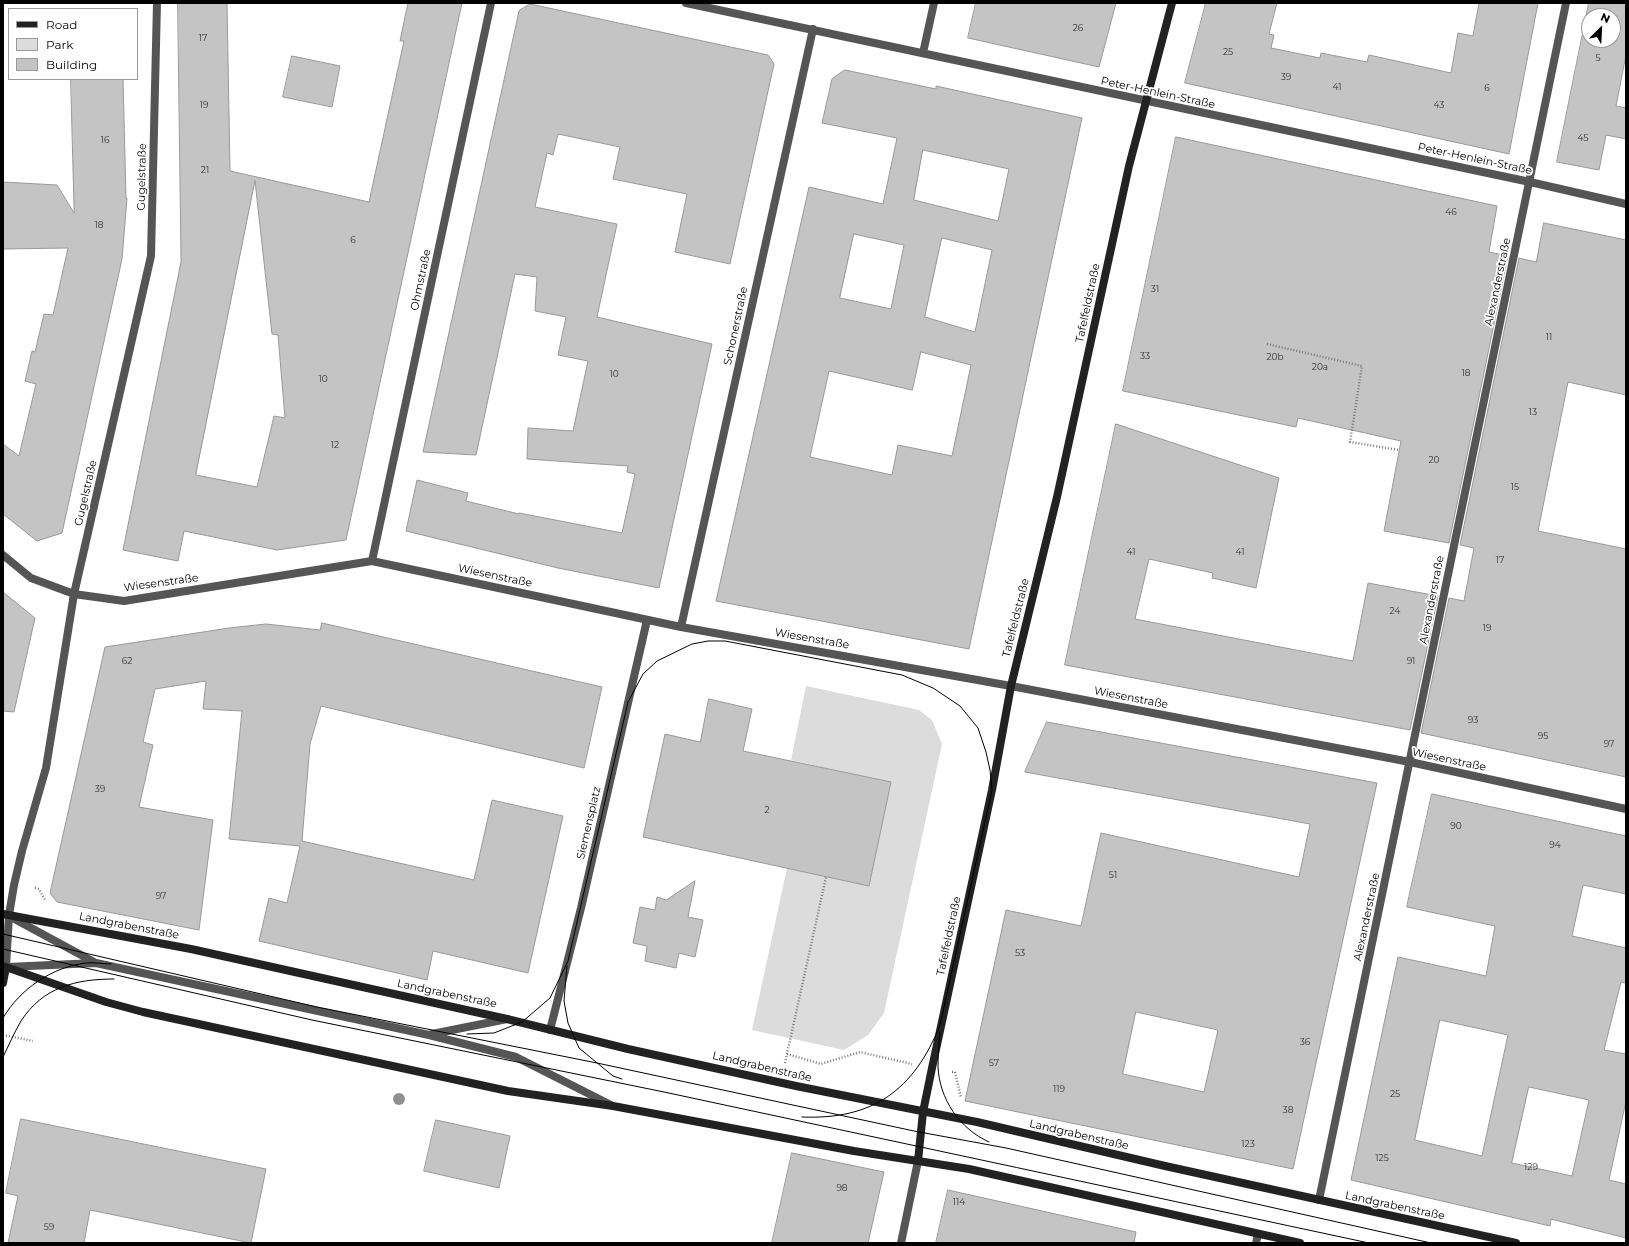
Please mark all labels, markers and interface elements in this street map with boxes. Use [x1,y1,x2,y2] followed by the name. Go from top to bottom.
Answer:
[8,8,138,80] legend
[1581,8,1621,48] north arrow
[1599,10,1612,26] text: N
[46,17,77,32] text: Road
[1073,23,1083,33] house number: 26
[199,33,207,43] house number: 17
[46,37,73,52] text: Park
[1223,47,1233,57] house number: 25
[1595,53,1601,63] house number: 5
[46,57,97,72] text: Building
[1281,72,1291,82] house number: 39
[1100,74,1216,112] street label: Peter-Henlein-Straße
[1333,82,1341,92] house number: 41
[1484,83,1490,93] house number: 6
[200,100,208,110] house number: 19
[1434,100,1444,110] house number: 43
[1577,133,1589,143] house number: 45
[101,135,109,145] house number: 16
[1417,140,1533,178] street label: Peter-Henlein-Straße
[135,143,149,211] street label: Gugelstraße
[201,165,209,175] house number: 21
[1445,207,1457,217] house number: 46
[95,220,103,230] house number: 18
[350,235,356,245] house number: 6
[1482,237,1514,327] street label: Alexanderstraße
[408,248,434,312] street label: Ohmstraße
[1073,262,1103,344] street label: Tafelfeldstraße
[1151,284,1159,294] house number: 31
[721,286,751,366] street label: Schonerstraße
[1546,332,1552,342] house number: 11
[1140,351,1150,361] house number: 33
[1266,352,1284,362] house number: 20b
[1312,362,1328,372] house number: 20a
[1462,368,1470,378] house number: 18
[609,369,619,379] house number: 10
[318,374,328,384] house number: 10
[1529,407,1537,417] house number: 13
[331,440,339,450] house number: 12
[1428,455,1440,465] house number: 20
[72,459,100,527] street label: Gugelstraße
[1511,482,1519,492] house number: 15
[1127,547,1135,557] house number: 41
[1236,547,1244,557] house number: 41
[1417,555,1447,645] street label: Alexanderstraße
[1496,555,1504,565] house number: 17
[457,562,533,590] street label: Wiesenstraße
[123,571,199,595] street label: Wiesenstraße
[1000,577,1032,659] street label: Tafelfeldstraße
[1390,606,1400,616] house number: 24
[1483,623,1491,633] house number: 19
[774,626,850,652] street label: Wiesenstraße
[122,656,132,666] house number: 62
[1407,656,1415,666] house number: 91
[1093,684,1169,712] street label: Wiesenstraße
[1468,715,1478,725] house number: 93
[1538,731,1548,741] house number: 95
[1604,739,1614,749] house number: 97
[1411,746,1487,774] street label: Wiesenstraße
[95,784,105,794] house number: 39
[574,785,604,861] street label: Siemensplatz
[764,805,770,815] house number: 2
[1450,821,1462,831] house number: 90
[1549,840,1561,850] house number: 94
[1109,870,1117,880] house number: 51
[1351,872,1383,962] street label: Alexanderstraße
[156,891,166,901] house number: 97
[934,895,964,977] street label: Tafelfeldstraße
[78,910,180,942] street label: Landgrabenstraße
[1015,948,1025,958] house number: 53
[396,977,498,1011] street label: Landgrabenstraße
[1300,1037,1310,1047] house number: 36
[711,1049,813,1085] street label: Landgrabenstraße
[989,1058,999,1068] house number: 57
[1053,1084,1065,1094] house number: 119
[1390,1089,1400,1099] house number: 25
[1283,1105,1293,1115] house number: 38
[1028,1117,1130,1153] street label: Landgrabenstraße
[1241,1139,1255,1149] house number: 123
[1375,1153,1389,1163] house number: 125
[1524,1162,1538,1172] house number: 129
[836,1183,848,1193] house number: 98
[1344,1189,1446,1223] street label: Landgrabenstraße
[953,1197,965,1207] house number: 114
[44,1222,54,1232] house number: 59

